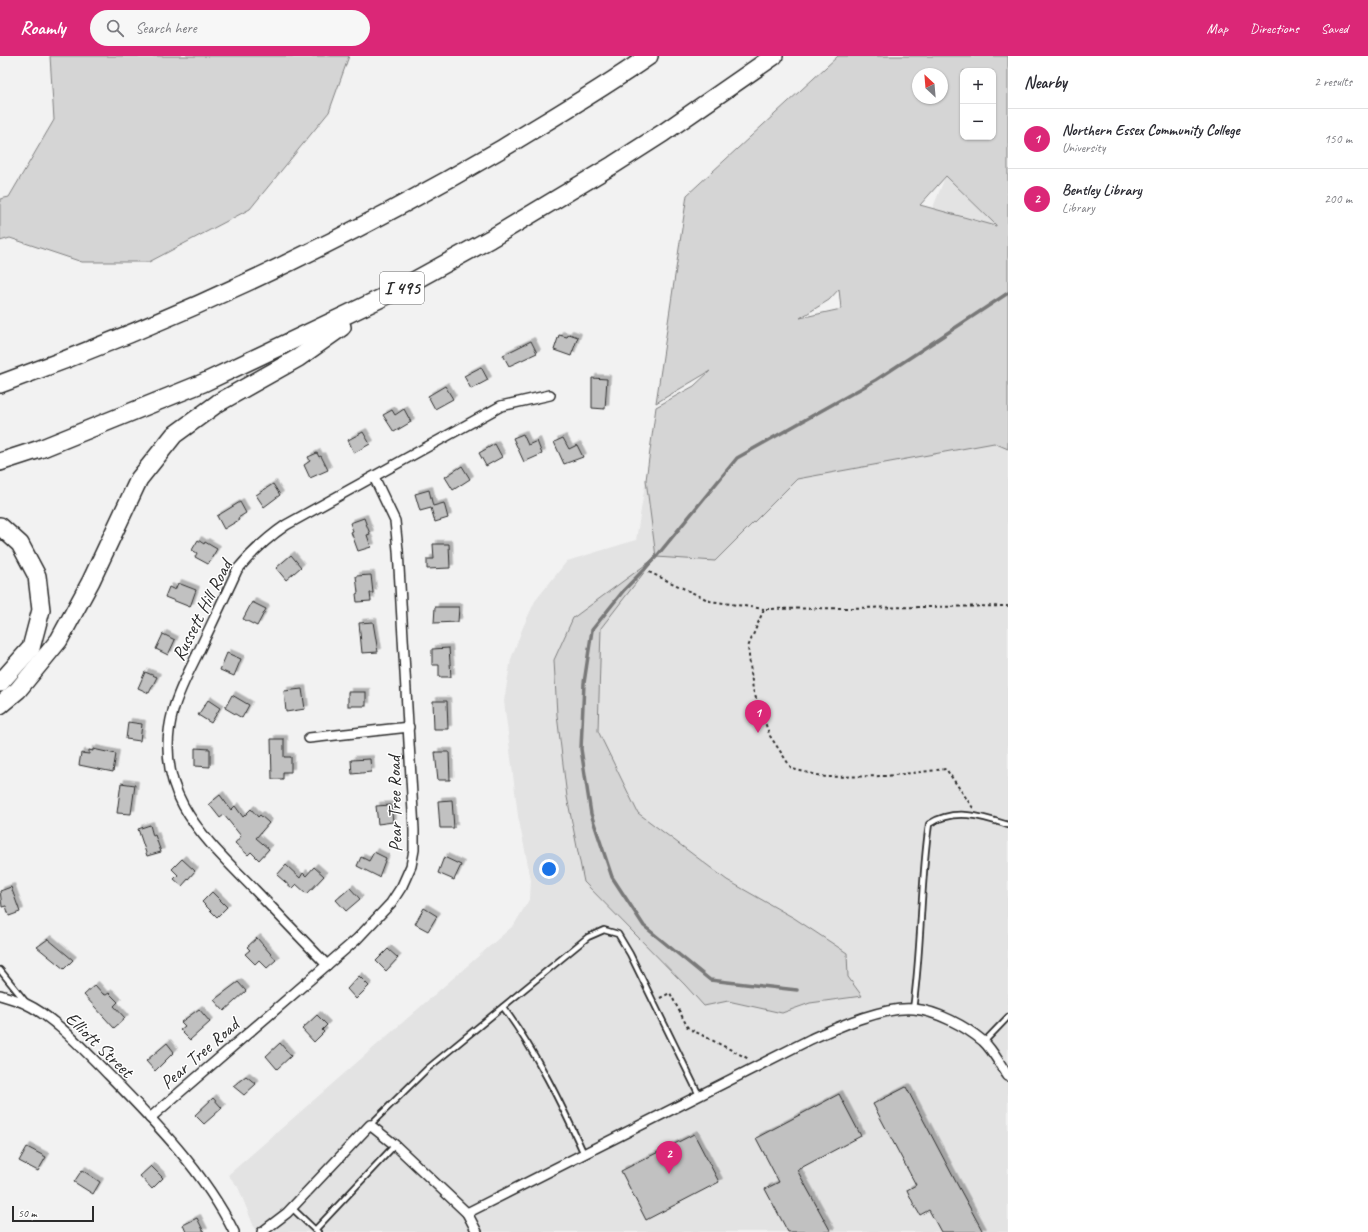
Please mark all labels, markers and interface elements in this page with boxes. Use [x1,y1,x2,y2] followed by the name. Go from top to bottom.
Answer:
[90,10,370,46] search box
[20,16,66,40] text: Roamly
[104,17,126,39] icon: search
[136,19,197,38] text: Search here
[1207,20,1228,37] text: Map
[1250,20,1299,37] text: Directions
[1321,20,1348,37] text: Saved
[912,68,948,104] north arrow
[960,68,996,140] map controls
[960,68,996,104] button: +
[1024,72,1067,93] text: Nearby
[1314,74,1352,90] text: 2 results
[960,104,996,140] button: −
[1062,121,1239,140] text: Northern Essex Community College
[1034,131,1040,147] text: 1
[1324,131,1352,147] text: 150 m
[1062,140,1105,156] text: University
[1062,181,1142,200] text: Bentley Library
[1034,191,1040,207] text: 2
[1324,191,1352,207] text: 200 m
[1062,200,1095,216] text: Library
[380,272,424,304] road number: I 495
[166,553,239,665] street label: Russett Hill Road
[745,700,771,733] pin: 1
[382,752,408,852] street label: Pear Tree Road
[539,859,559,879] your location
[60,1007,139,1084] street label: Elliott Street
[155,1011,247,1094] street label: Pear Tree Road
[656,1141,682,1174] pin: 2
[12,1204,94,1223] scale bar
[18,1206,37,1220] text: 50 m

